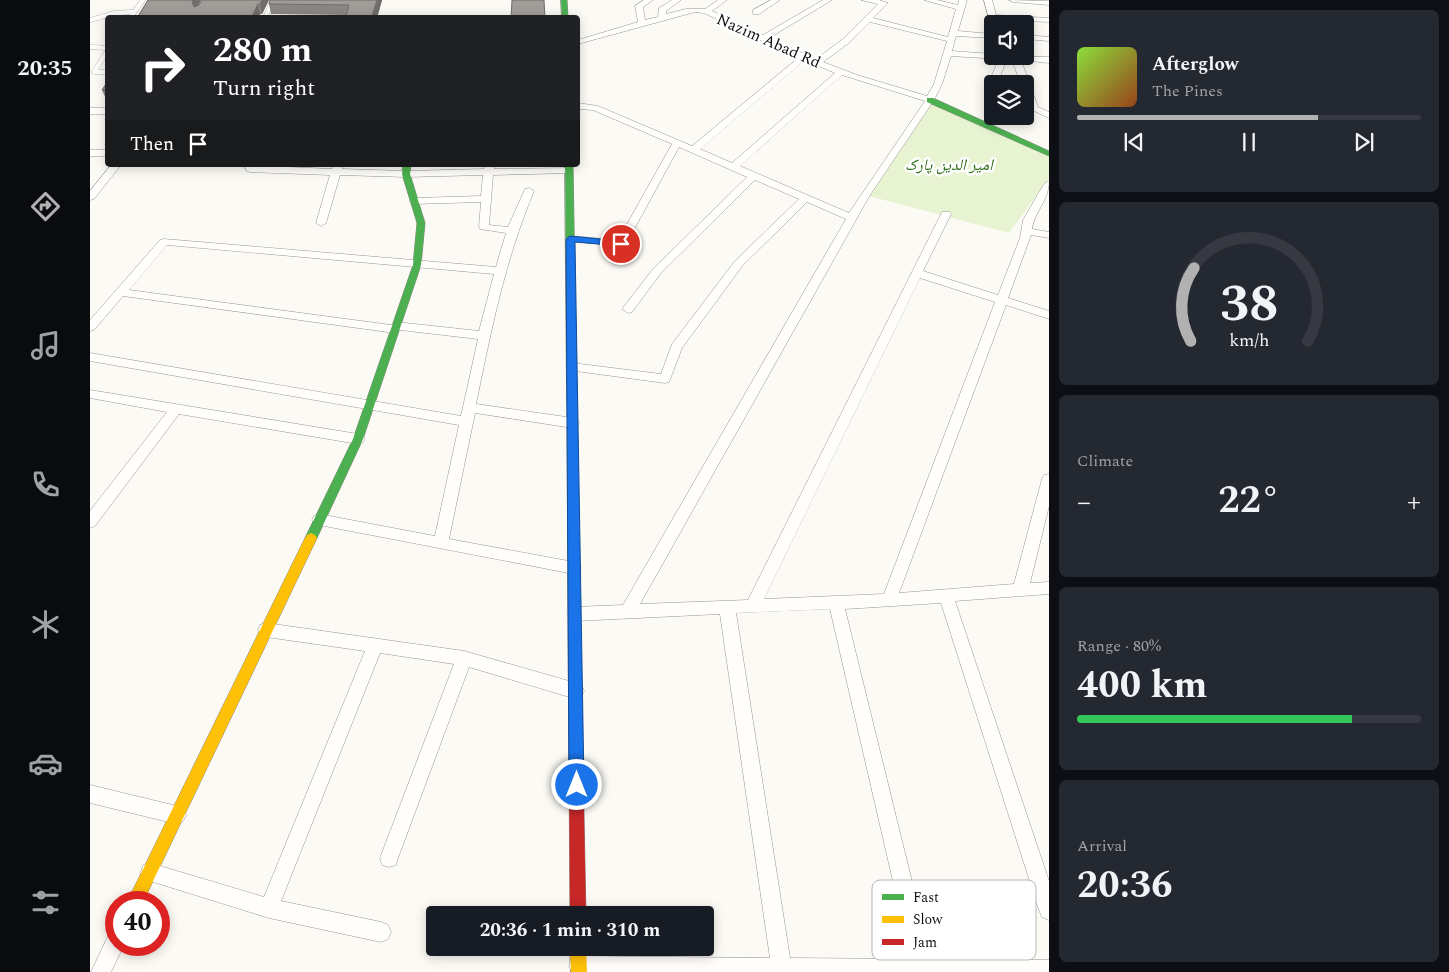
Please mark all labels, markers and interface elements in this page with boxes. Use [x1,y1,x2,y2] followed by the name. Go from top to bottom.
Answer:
[713,7,825,75] street label: Nazim Abad Rd
[984,15,1034,125] map controls
[984,15,1034,65] button: sound
[213,24,312,77] text: 280 m
[130,35,195,100] icon: right
[1152,50,1239,79] text: Afterglow
[17,52,73,85] text: 20:35
[213,72,315,105] text: Turn right
[984,75,1034,125] button: layers
[1152,79,1223,103] text: The Pines
[1120,128,1148,156] icon: previous
[1235,128,1263,156] icon: pause
[1350,128,1378,156] icon: next
[130,130,174,159] text: Then
[184,130,212,158] icon: arrive
[905,153,995,177] park label: امیر الدین پارک
[28,189,63,224] icon: directions
[600,223,642,265] pin
[607,230,635,258] icon: arrive
[1220,265,1278,344] text: 38
[1229,327,1269,354] text: km/h
[28,328,63,363] icon: music
[1077,449,1133,473] text: Climate
[28,467,63,502] icon: phone
[1218,472,1280,530] text: 22°
[1077,481,1091,524] text: −
[1407,481,1421,524] text: +
[28,607,63,642] icon: climate
[1077,634,1161,658] text: Range · 80%
[1077,657,1208,715] text: 400 km
[28,746,63,781] icon: car
[550,758,602,810] position arrow
[1077,834,1127,858] text: Arrival
[1077,857,1172,915] text: 20:36
[872,880,1036,960] legend
[28,885,63,920] icon: filters
[913,887,939,908] text: Fast
[105,891,170,956] speed limit sign: 40
[913,909,943,930] text: Slow
[480,916,660,945] text: 20:36 · 1 min · 310 m
[913,932,937,953] text: Jam

